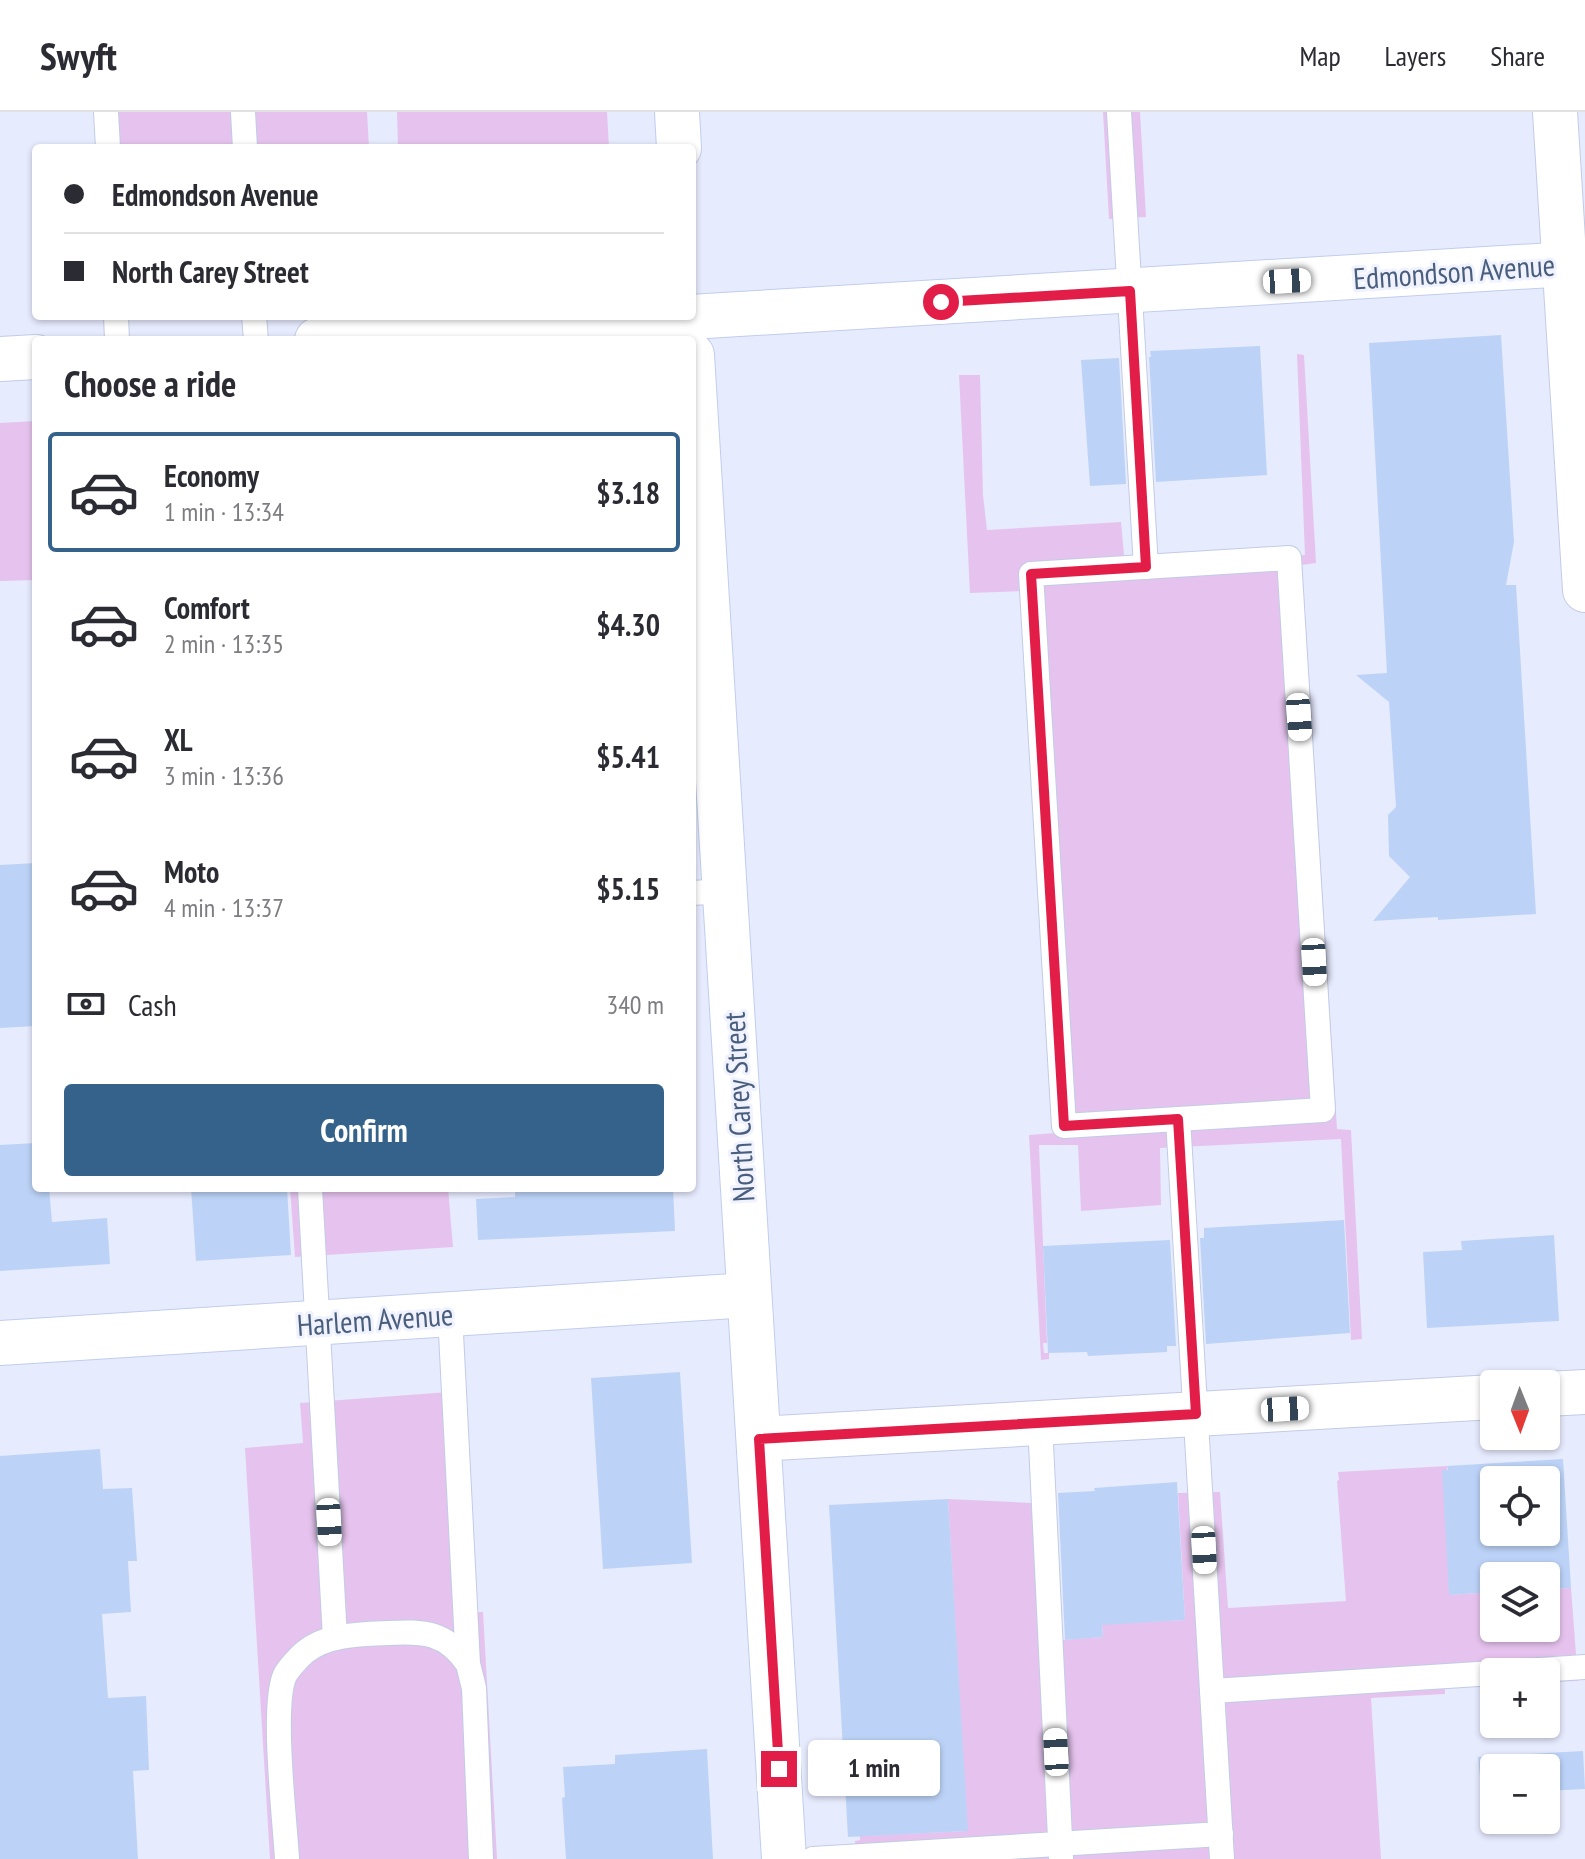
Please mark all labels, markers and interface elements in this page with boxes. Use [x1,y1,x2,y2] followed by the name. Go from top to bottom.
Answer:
[40,31,117,80] text: Swyft
[1299,37,1341,74] text: Map
[1385,37,1446,74] text: Layers
[1490,37,1545,74] text: Share
[112,175,319,214] text: Edmondson Avenue
[1352,244,1556,298] street label: Edmondson Avenue
[112,252,309,291] text: North Carey Street
[1262,268,1312,294] car
[923,284,959,320] route start
[64,360,236,407] text: Choose a ride
[68,456,140,528] icon: car
[164,456,259,495] text: Economy
[596,473,660,512] text: $3.18
[164,495,284,528] text: 1 min · 13:34
[68,588,140,660] icon: car
[164,588,250,627] text: Comfort
[596,605,660,644] text: $4.30
[164,627,284,660] text: 2 min · 13:35
[1285,692,1313,742] car
[68,720,140,792] icon: car
[164,720,193,759] text: XL
[596,737,660,776] text: $5.41
[164,759,284,792] text: 3 min · 13:36
[68,852,140,924] icon: car
[164,852,219,891] text: Moto
[596,869,660,908] text: $5.15
[164,891,284,924] text: 4 min · 13:37
[1301,937,1327,987] car
[64,982,108,1026] icon: cash
[128,985,177,1024] text: Cash
[606,988,664,1021] text: 340 m
[714,1010,762,1203] street label: North Carey Street
[64,1084,664,1176] button: Confirm
[296,1294,454,1344] street label: Harlem Avenue
[1480,1370,1560,1450] north arrow
[1480,1370,1560,1834] map controls
[1260,1396,1310,1422] car
[1480,1466,1560,1546] button: locate
[316,1497,342,1547] car
[1191,1525,1217,1575] car
[1480,1562,1560,1642] button: layers
[1480,1658,1560,1738] button: +
[1043,1727,1069,1777] car
[807,1741,939,1797] callout: 1 min
[761,1751,797,1787] route end
[848,1751,900,1784] text: 1 min
[1480,1754,1560,1834] button: −

